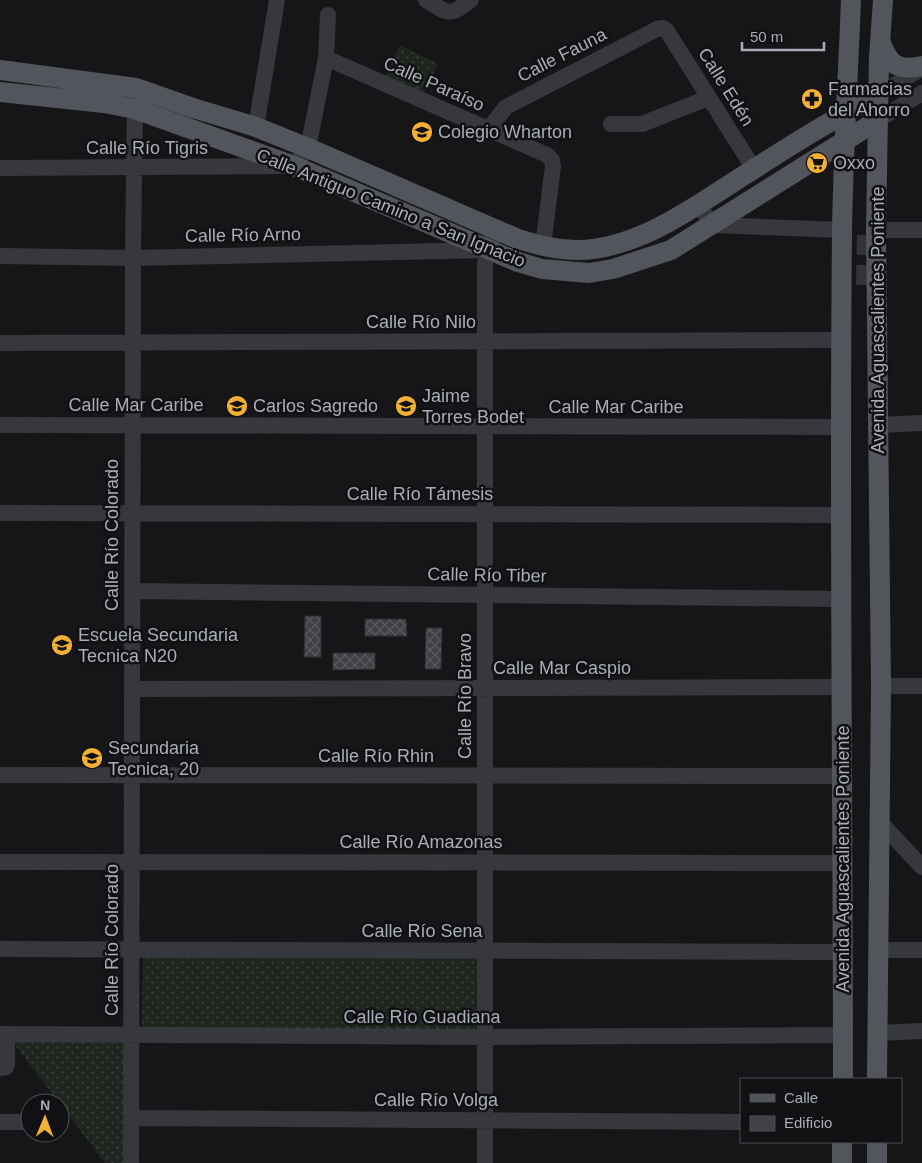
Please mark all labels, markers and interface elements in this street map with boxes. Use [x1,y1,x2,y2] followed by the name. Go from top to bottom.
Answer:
[742,20,824,52] scale bar
[514,24,611,86] street label: Calle Fauna
[750,28,783,45] text: 50 m
[694,44,758,130] street label: Calle Edén
[381,53,487,115] street label: Calle Paraíso
[828,79,912,120] place label: Farmacias del Ahorro
[800,87,824,111] pharmacy icon: Farmacias del Ahorro
[410,120,434,144] school or university icon: Colegio Wharton
[438,122,572,142] place label: Colegio Wharton
[86,138,208,158] street label: Calle Río Tigris
[254,145,528,271] street label: Calle Antiguo Camino a San Ignacio
[805,151,829,175] supermarket icon: Oxxo
[833,153,875,173] place label: Oxxo
[868,187,888,453] street label: Avenida Aguascalientes Poniente
[185,224,301,246] street label: Calle Río Arno
[366,312,476,332] street label: Calle Río Nilo
[422,386,524,427] place label: Jaime Torres Bodet
[225,394,249,418] school or university icon: Carlos Sagredo
[394,394,418,418] school or university icon: Jaime Torres Bodet
[68,395,204,415] street label: Calle Mar Caribe
[253,396,378,416] place label: Carlos Sagredo
[548,397,684,417] street label: Calle Mar Caribe
[102,459,122,611] street label: Calle Río Colorado
[347,484,493,504] street label: Calle Río Támesis
[427,564,547,586] street label: Calle Río Tiber
[78,625,239,666] place label: Escuela Secundaria Tecnica N20
[50,633,74,657] school or university icon: Escuela Secundaria Tecnica N20
[455,633,475,759] street label: Calle Río Bravo
[493,658,631,678] street label: Calle Mar Caspio
[833,726,853,992] street label: Avenida Aguascalientes Poniente
[108,738,200,779] place label: Secundaria Tecnica, 20
[80,746,104,770] school or university icon: Secundaria Tecnica, 20
[318,746,434,766] street label: Calle Río Rhin
[339,832,503,852] street label: Calle Río Amazonas
[102,864,122,1016] street label: Calle Río Colorado
[361,921,484,941] street label: Calle Río Sena
[343,1007,502,1027] street label: Calle Río Guadiana
[740,1078,902,1143] legend
[784,1089,818,1106] text: Calle
[374,1090,499,1110] street label: Calle Río Volga
[20,1093,70,1143] north arrow
[40,1097,50,1113] text: N
[784,1114,832,1131] text: Edificio

